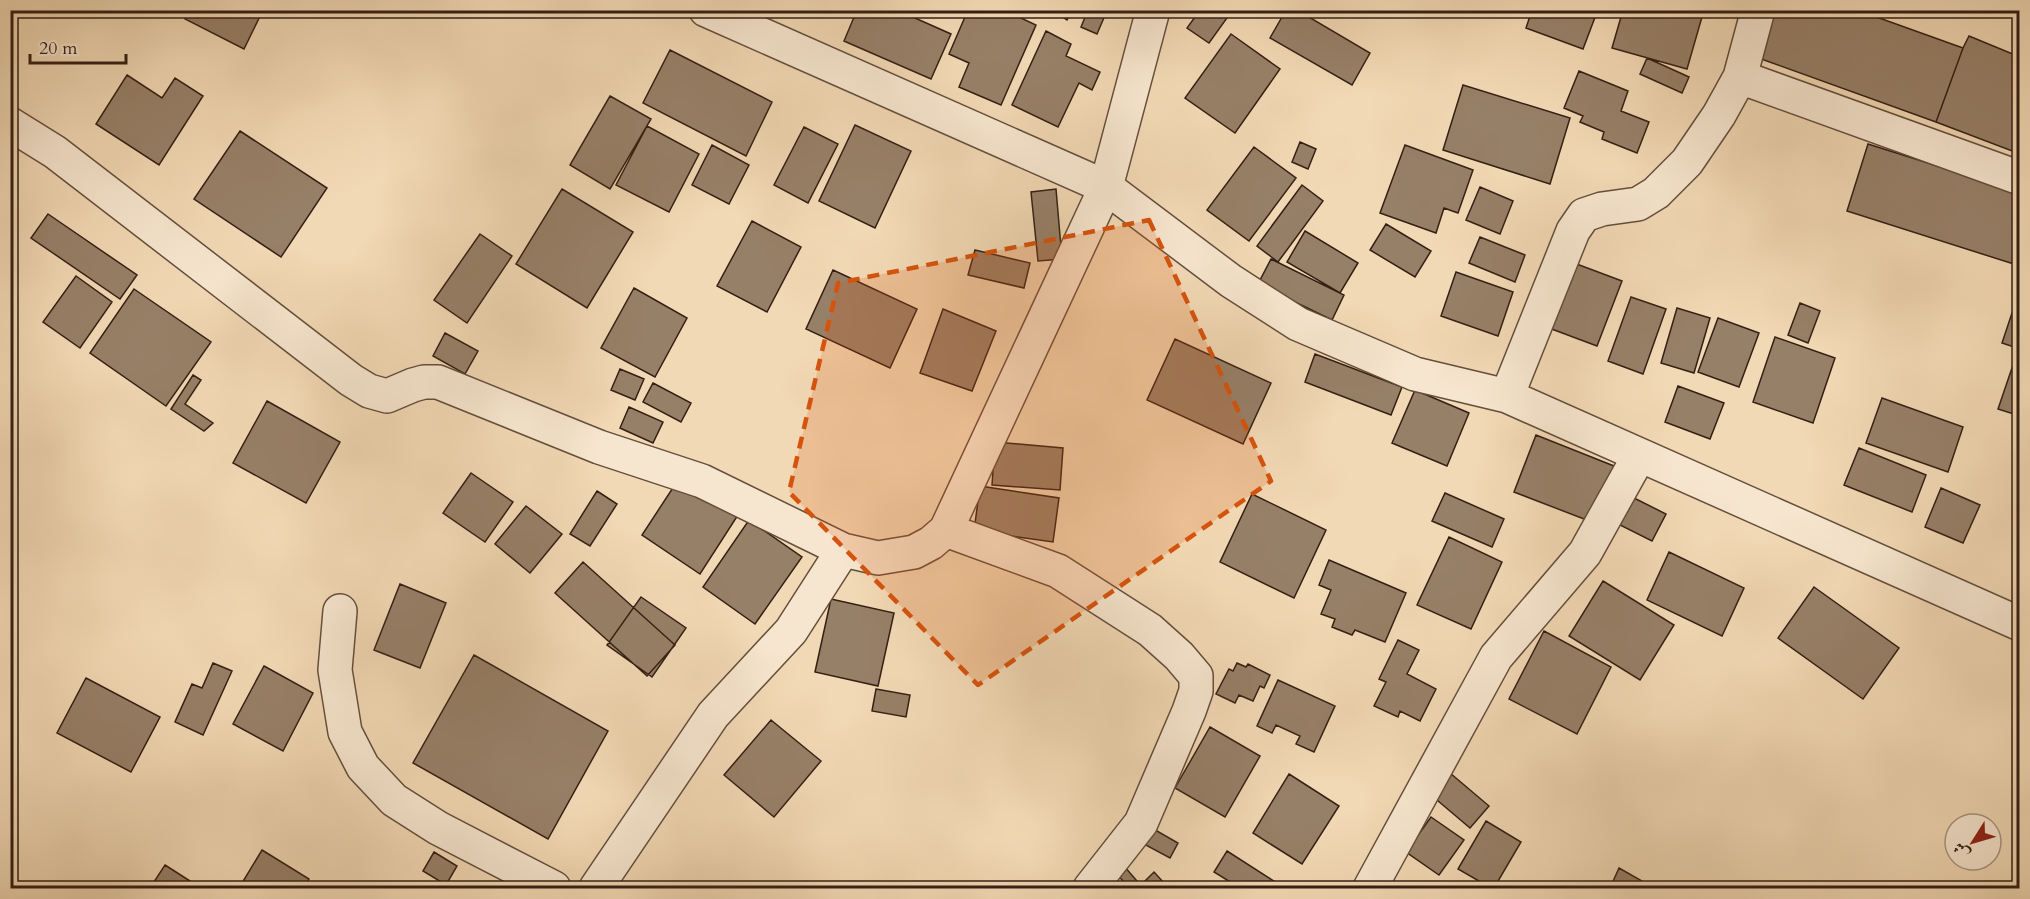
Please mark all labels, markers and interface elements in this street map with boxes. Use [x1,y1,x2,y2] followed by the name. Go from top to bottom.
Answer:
[30,27,126,65] scale bar
[39,36,78,61] text: 20 m
[1943,812,2003,872] north arrow
[1948,837,1975,863] text: ش

